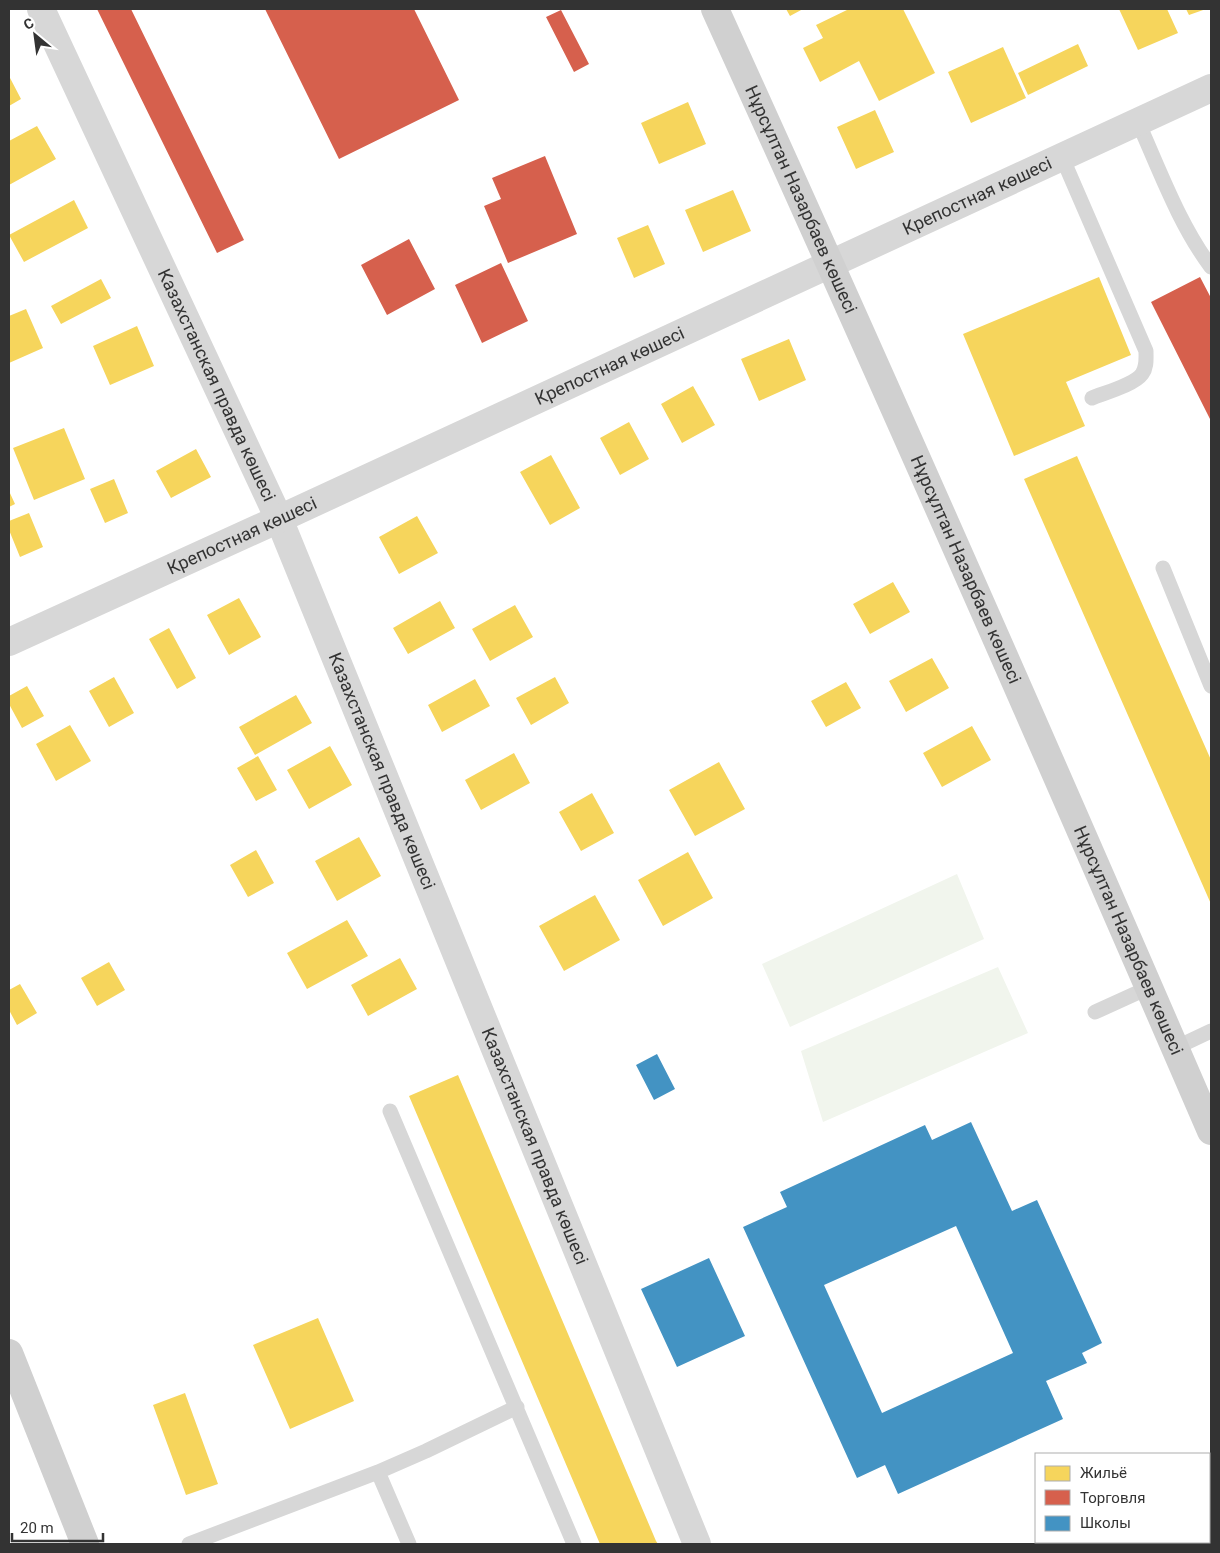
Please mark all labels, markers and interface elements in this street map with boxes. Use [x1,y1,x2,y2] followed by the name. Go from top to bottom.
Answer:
[10,10,60,60] north arrow
[21,14,37,33] text: С
[741,82,862,316] street label: Нұрсұлтан Назарбаев көшесі
[899,152,1055,239] street label: Крепостная көшесі
[154,265,280,504] street label: Казахстанская правда көшесі
[531,322,687,409] street label: Крепостная көшесі
[907,452,1026,687] street label: Нұрсұлтан Назарбаев көшесі
[164,492,320,579] street label: Крепостная көшесі
[325,649,440,892] street label: Казахстанская правда көшесі
[1070,823,1188,1058] street label: Нұрсұлтан Назарбаев көшесі
[477,1024,593,1267] street label: Казахстанская правда көшесі
[1035,1453,1210,1543] legend
[1080,1464,1127,1482] text: Жильё
[1080,1489,1145,1507] text: Торговля
[12,1510,104,1542] scale bar
[1080,1514,1131,1532] text: Школы
[20,1519,54,1537] text: 20 m

